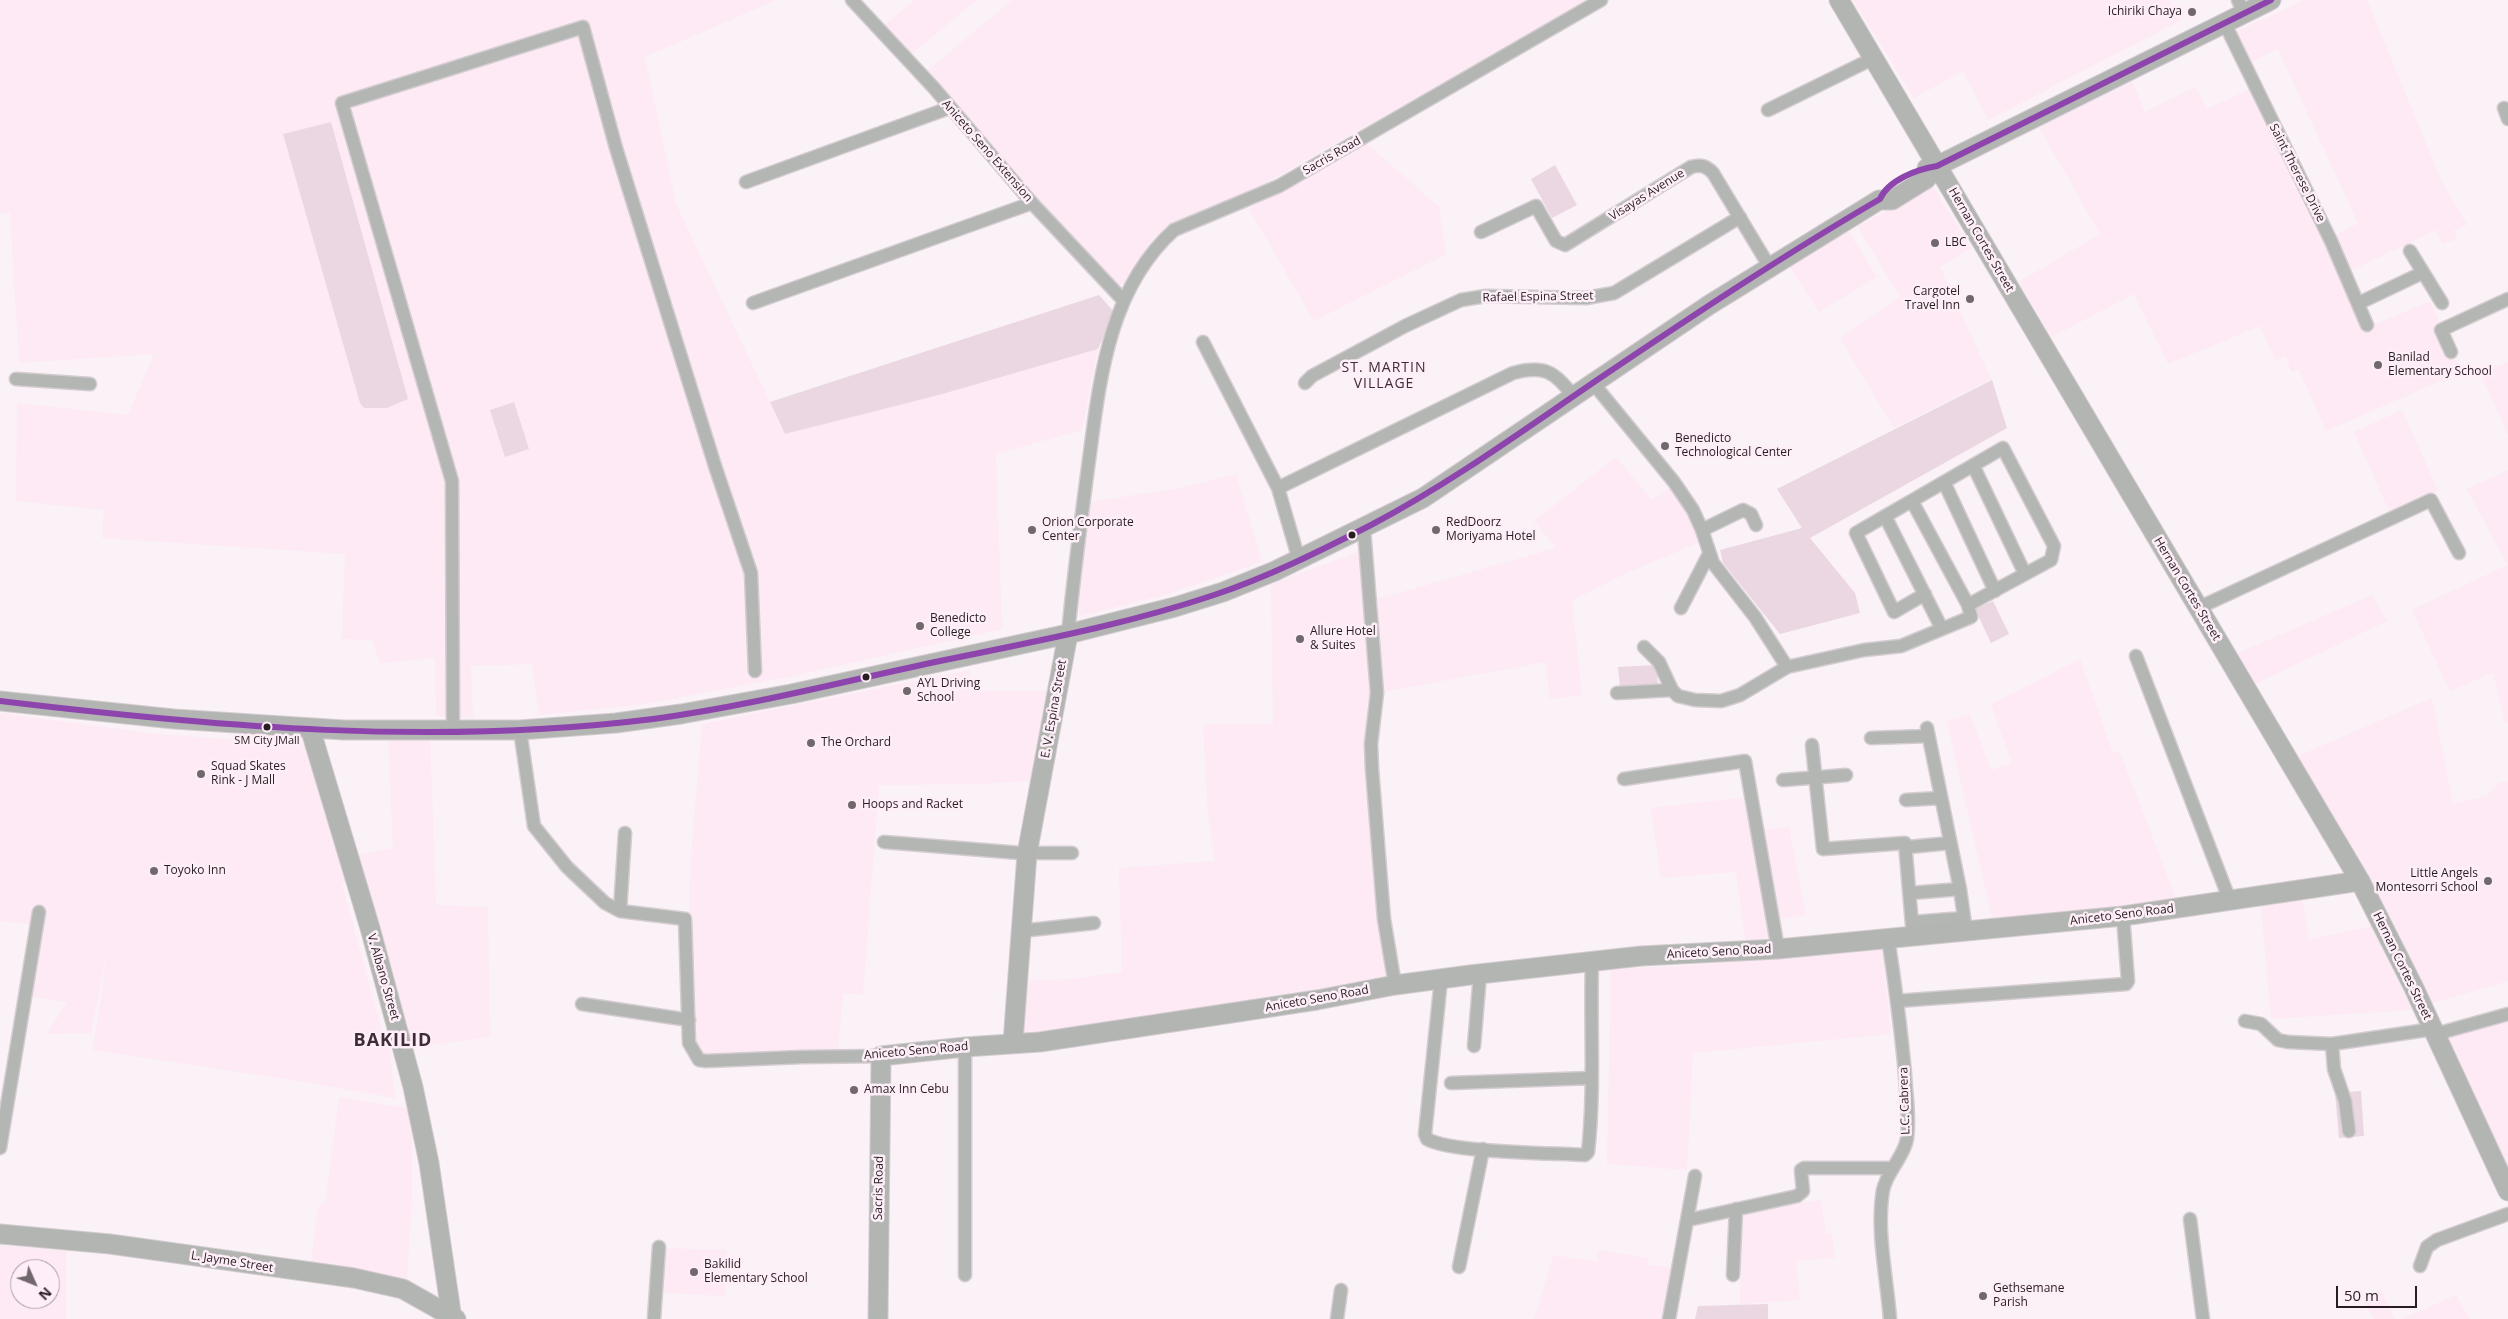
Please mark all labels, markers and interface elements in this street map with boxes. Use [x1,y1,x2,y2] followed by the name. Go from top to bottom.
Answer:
[2108,5,2182,19] place label: Ichiriki Chaya
[2186,6,2198,18] marker: Ichiriki Chaya
[939,97,1035,205] street label: Aniceto Seno Extension
[2266,121,2328,225] street label: Saint Therese Drive
[1301,134,1363,178] street label: Sacris Road
[1607,166,1687,224] street label: Visayas Avenue
[1945,185,2017,295] street label: Hernan Cortes Street
[1945,236,1967,250] place label: LBC
[1929,237,1941,249] marker: LBC
[1905,285,1960,313] place label: Cargotel Travel Inn
[1482,289,1594,305] street label: Rafael Espina Street
[1964,293,1976,305] marker: Cargotel Travel Inn
[2388,351,2492,379] place label: Banilad Elementary School
[2372,359,2384,371] marker: Banilad Elementary School
[1340,360,1428,392] district label: ST. MARTIN VILLAGE
[1675,432,1792,460] place label: Benedicto Technological Center
[1659,440,1671,452] marker: Benedicto Technological Center
[1042,516,1134,544] place label: Orion Corporate Center
[1446,516,1536,544] place label: RedDoorz Moriyama Hotel
[1026,524,1038,536] marker: Orion Corporate Center
[1430,524,1442,536] marker: RedDoorz Moriyama Hotel
[1347,530,1357,540] unlabelled marker
[2150,535,2224,643] street label: Hernan Cortes Street
[930,612,986,640] place label: Benedicto College
[914,620,926,632] marker: Benedicto College
[1310,625,1376,653] place label: Allure Hotel & Suites
[1294,633,1306,645] marker: Allure Hotel & Suites
[1038,659,1070,759] street label: E. V. Espina Street
[861,672,871,682] unlabelled marker
[917,677,980,705] place label: AYL Driving School
[901,685,913,697] marker: AYL Driving School
[262,722,272,732] marker: SM City JMall
[234,734,300,748] place label: SM City JMall
[821,736,891,750] place label: The Orchard
[805,737,817,749] marker: The Orchard
[211,760,286,788] place label: Squad Skates Rink - J Mall
[195,768,207,780] marker: Squad Skates Rink - J Mall
[862,798,963,812] place label: Hoops and Racket
[846,799,858,811] marker: Hoops and Racket
[164,864,226,878] place label: Toyoko Inn
[148,865,160,877] marker: Toyoko Inn
[2376,867,2478,895] place label: Little Angels Montesorri School
[2482,875,2494,887] marker: Little Angels Montesorri School
[2069,901,2175,929] street label: Aniceto Seno Road
[2370,910,2434,1022] street label: Hernan Cortes Street
[364,932,402,1022] street label: V. Albano Street
[1666,942,1772,962] street label: Aniceto Seno Road
[1264,983,1370,1015] street label: Aniceto Seno Road
[353,1030,433,1052] district label: BAKILID
[863,1039,969,1063] street label: Aniceto Seno Road
[1897,1067,1913,1135] street label: L.C. Cabrera
[864,1083,949,1097] place label: Amax Inn Cebu
[848,1084,860,1096] marker: Amax Inn Cebu
[871,1156,887,1220] street label: Sacris Road
[190,1248,274,1276] street label: L. Jayme Street
[704,1258,808,1286] place label: Bakilid Elementary School
[10,1259,60,1309] north arrow
[688,1266,700,1278] marker: Bakilid Elementary School
[2338,1276,2419,1308] scale bar
[1993,1282,2064,1310] place label: Gethsemane Parish
[35,1283,56,1305] text: N
[2344,1285,2379,1305] text: 50 m
[1977,1290,1989,1302] marker: Gethsemane Parish

